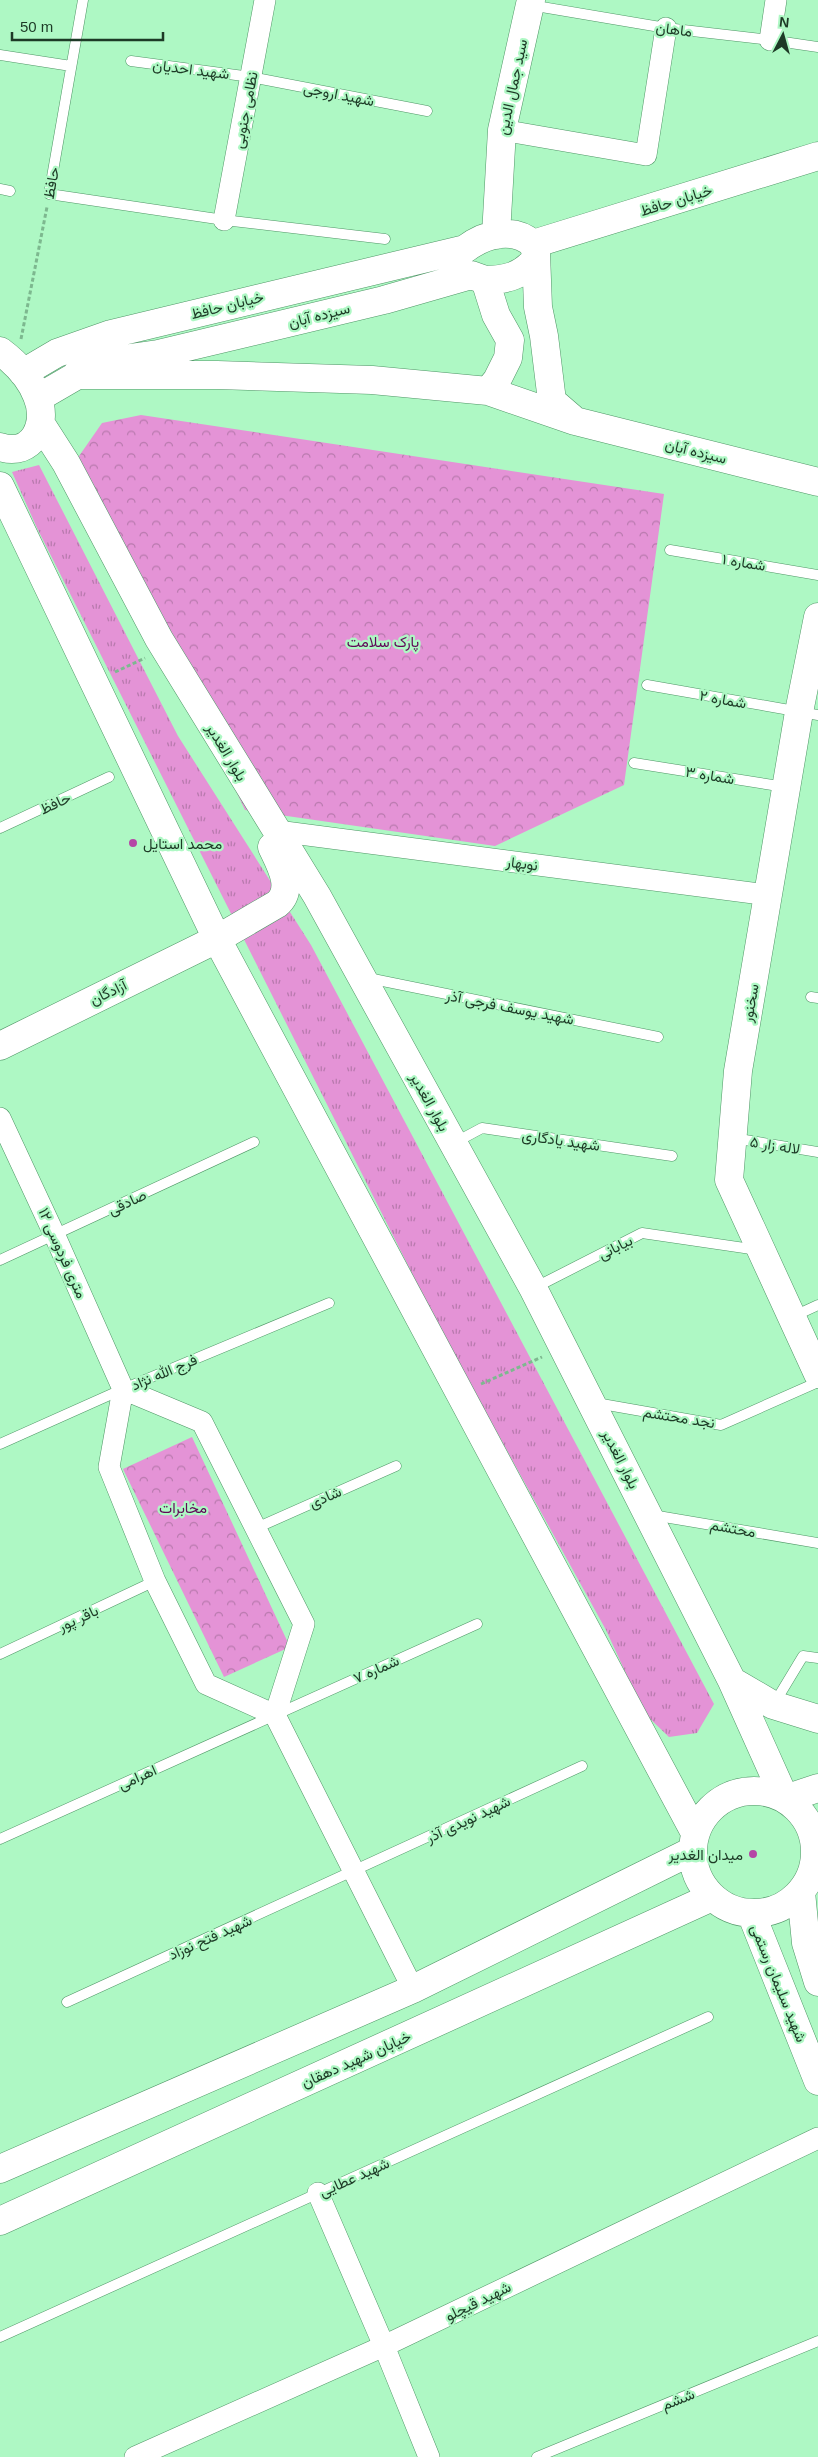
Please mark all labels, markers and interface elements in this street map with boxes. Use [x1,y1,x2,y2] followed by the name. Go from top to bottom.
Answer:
[12,10,164,42] scale bar
[758,10,808,60] north arrow
[778,14,790,31] text: N
[20,18,53,35] text: 50 m
[655,18,693,41] street label: ماهان
[494,37,532,137] street label: سید جمال الدین
[152,56,230,83] street label: شهید احدیان
[229,70,263,150] street label: نظامی جنوبی
[302,79,376,111] street label: شهید اروجی
[40,166,62,200] street label: حافظ
[638,181,714,220] street label: خیابان حافظ
[189,288,265,323] street label: خیابان حافظ
[287,299,352,332] street label: سیزده آبان
[663,435,729,468] street label: سیزده آبان
[721,550,767,575] street label: شماره ۱
[347,633,419,652] park label: پارک سلامت
[698,687,748,712] street label: شماره ۲
[202,719,251,784] street label: بلوار الغدیر
[684,763,736,788] street label: شماره ۳
[37,788,73,818] street label: حافظ
[143,835,222,853] place label: محمد استایل
[127,837,139,849] marker: محمد استایل
[504,852,539,874] street label: نوبهار
[87,975,131,1009] street label: آزادگان
[738,982,763,1025] street label: سخنور
[443,986,576,1030] street label: شهید یوسف فرجی آذر
[406,1069,453,1135] street label: بلوار الغدیر
[521,1126,601,1156] street label: شهید یادگاری
[749,1133,801,1158] street label: لاله زار ۵
[105,1186,150,1220] street label: صادقی
[34,1205,91,1302] street label: ۱۲ متری فردوسی
[595,1231,636,1265] street label: بیابانی
[128,1350,201,1396] street label: فرج الله نژاد
[642,1403,716,1433] street label: نجد محتشم
[598,1426,643,1492] street label: بلوار الغدیر
[306,1482,345,1513] street label: شادی
[159,1499,207,1517] park label: مخابرات
[709,1516,757,1542] street label: محتشم
[54,1601,102,1637] street label: باقر پور
[350,1651,402,1688] street label: شماره ۷
[115,1761,160,1795] street label: اهرامی
[422,1792,514,1848] street label: شهید نویدی آذر
[667,1846,743,1864] place label: میدان الغدیر
[747,1848,759,1860] marker: میدان الغدیر
[166,1911,256,1966] street label: شهید فتح نوزاد
[746,1922,810,2045] street label: شهید سلیمان رستمی
[299,2027,414,2092] street label: خیابان شهید دهقان
[316,2154,393,2202] street label: شهید عطایی
[442,2278,515,2326] street label: شهید قیچلو
[659,2385,698,2415] street label: ششم

